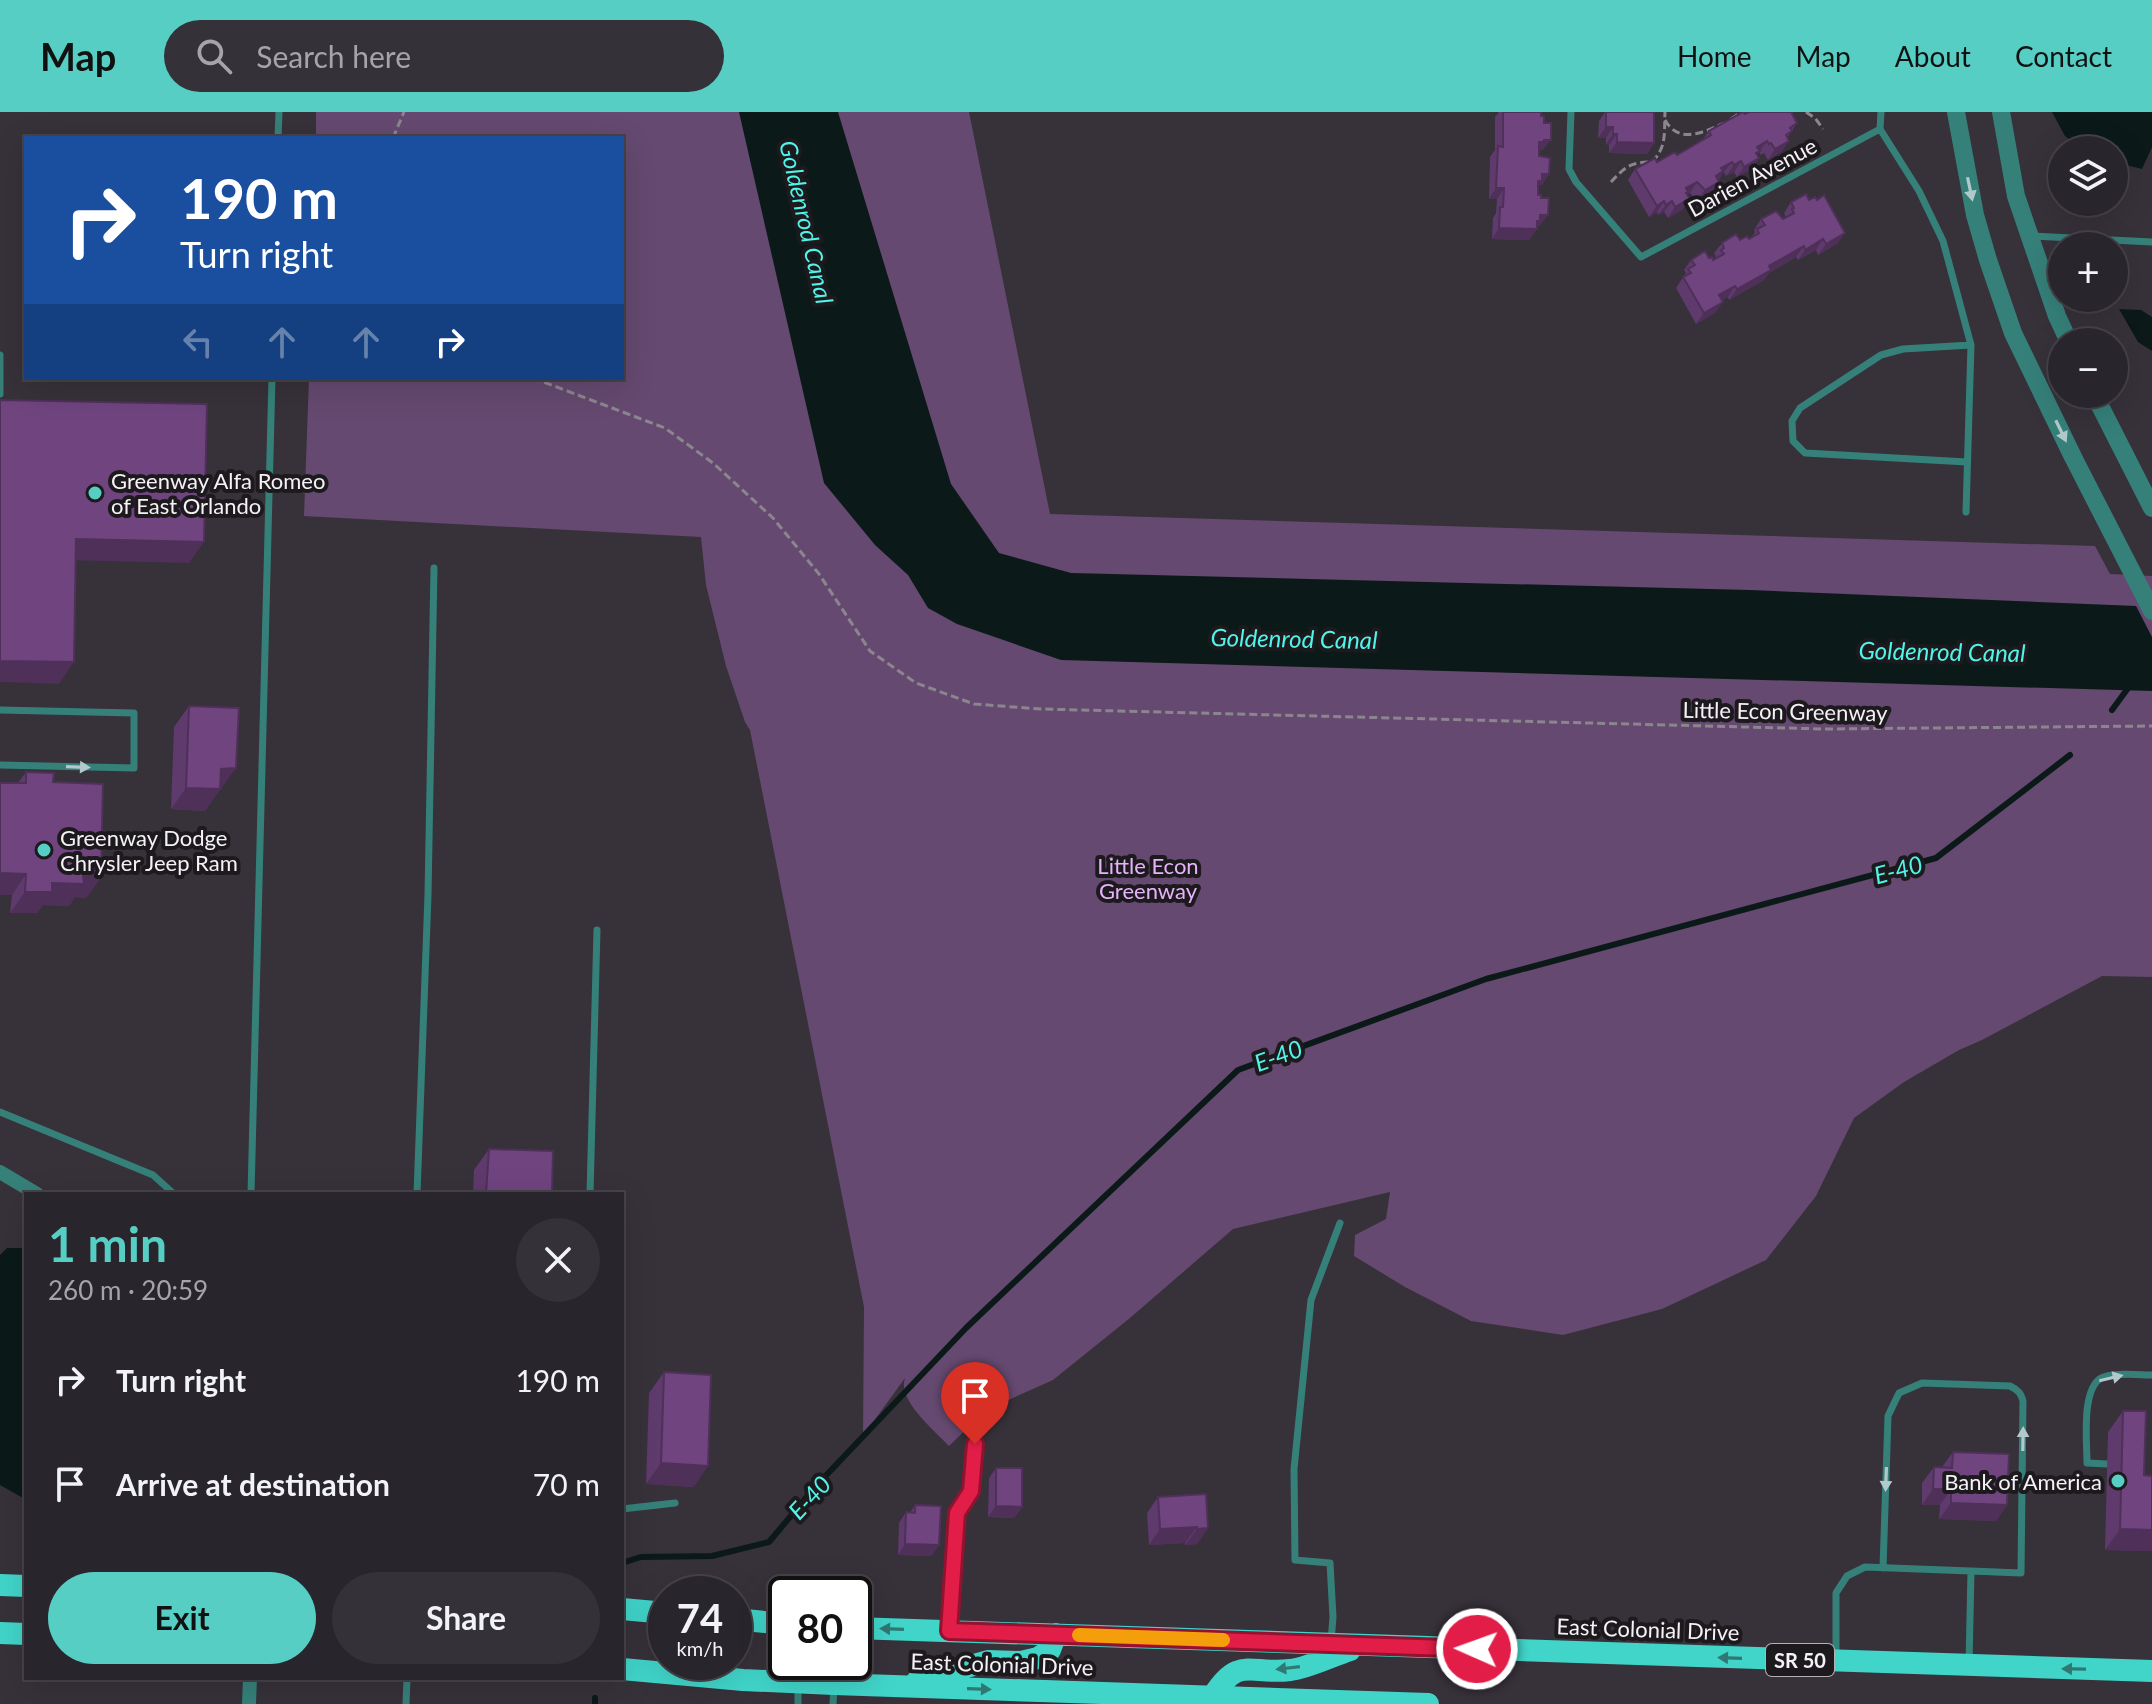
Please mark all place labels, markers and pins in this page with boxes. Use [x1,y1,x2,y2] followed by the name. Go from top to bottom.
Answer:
[111,467,325,519] place label: Greenway Alfa Romeo of East Orlando
[86,484,104,502] marker: Greenway Alfa Romeo of East Orlando
[60,824,238,876] place label: Greenway Dodge Chrysler Jeep Ram
[35,841,53,859] marker: Greenway Dodge Chrysler Jeep Ram
[941,1362,1009,1444] pin
[1944,1468,2102,1495] place label: Bank of America
[2109,1472,2127,1490] marker: Bank of America

